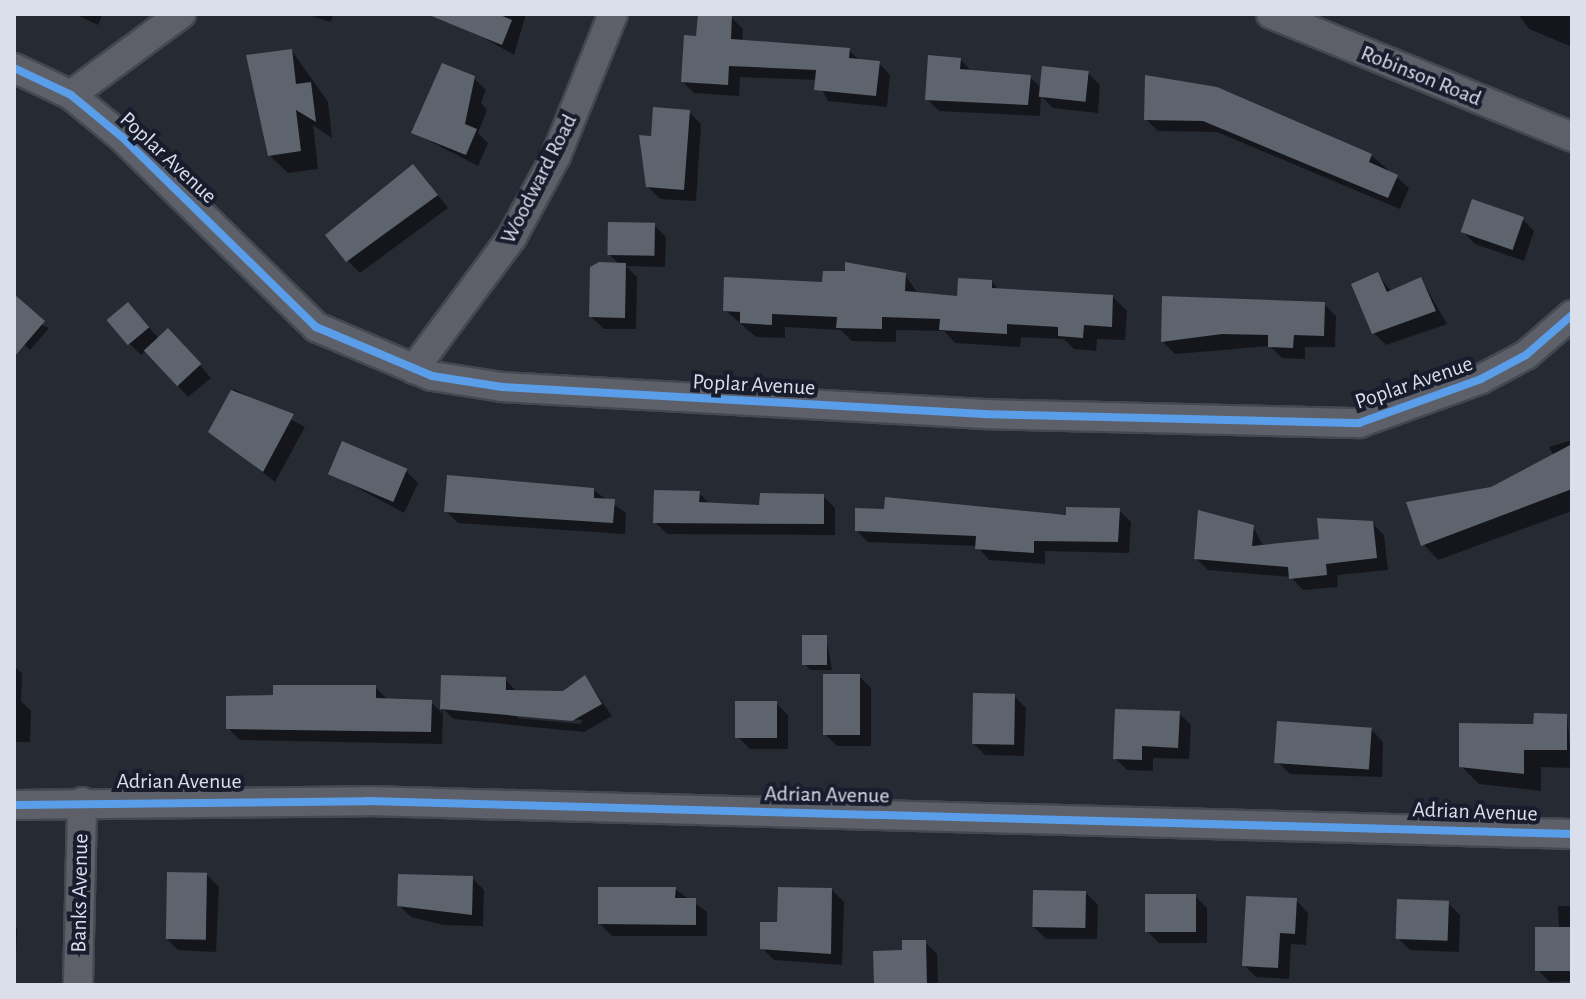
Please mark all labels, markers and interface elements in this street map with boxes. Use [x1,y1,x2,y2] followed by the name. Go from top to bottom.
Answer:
[1357,40,1485,112] street label: Robinson Road
[114,106,222,210] street label: Poplar Avenue
[495,110,583,248] street label: Woodward Road
[1352,351,1476,415] street label: Poplar Avenue
[692,369,816,401] street label: Poplar Avenue
[116,769,242,795] street label: Adrian Avenue
[764,781,890,809] street label: Adrian Avenue
[1412,797,1538,827] street label: Adrian Avenue
[66,833,94,953] street label: Banks Avenue

